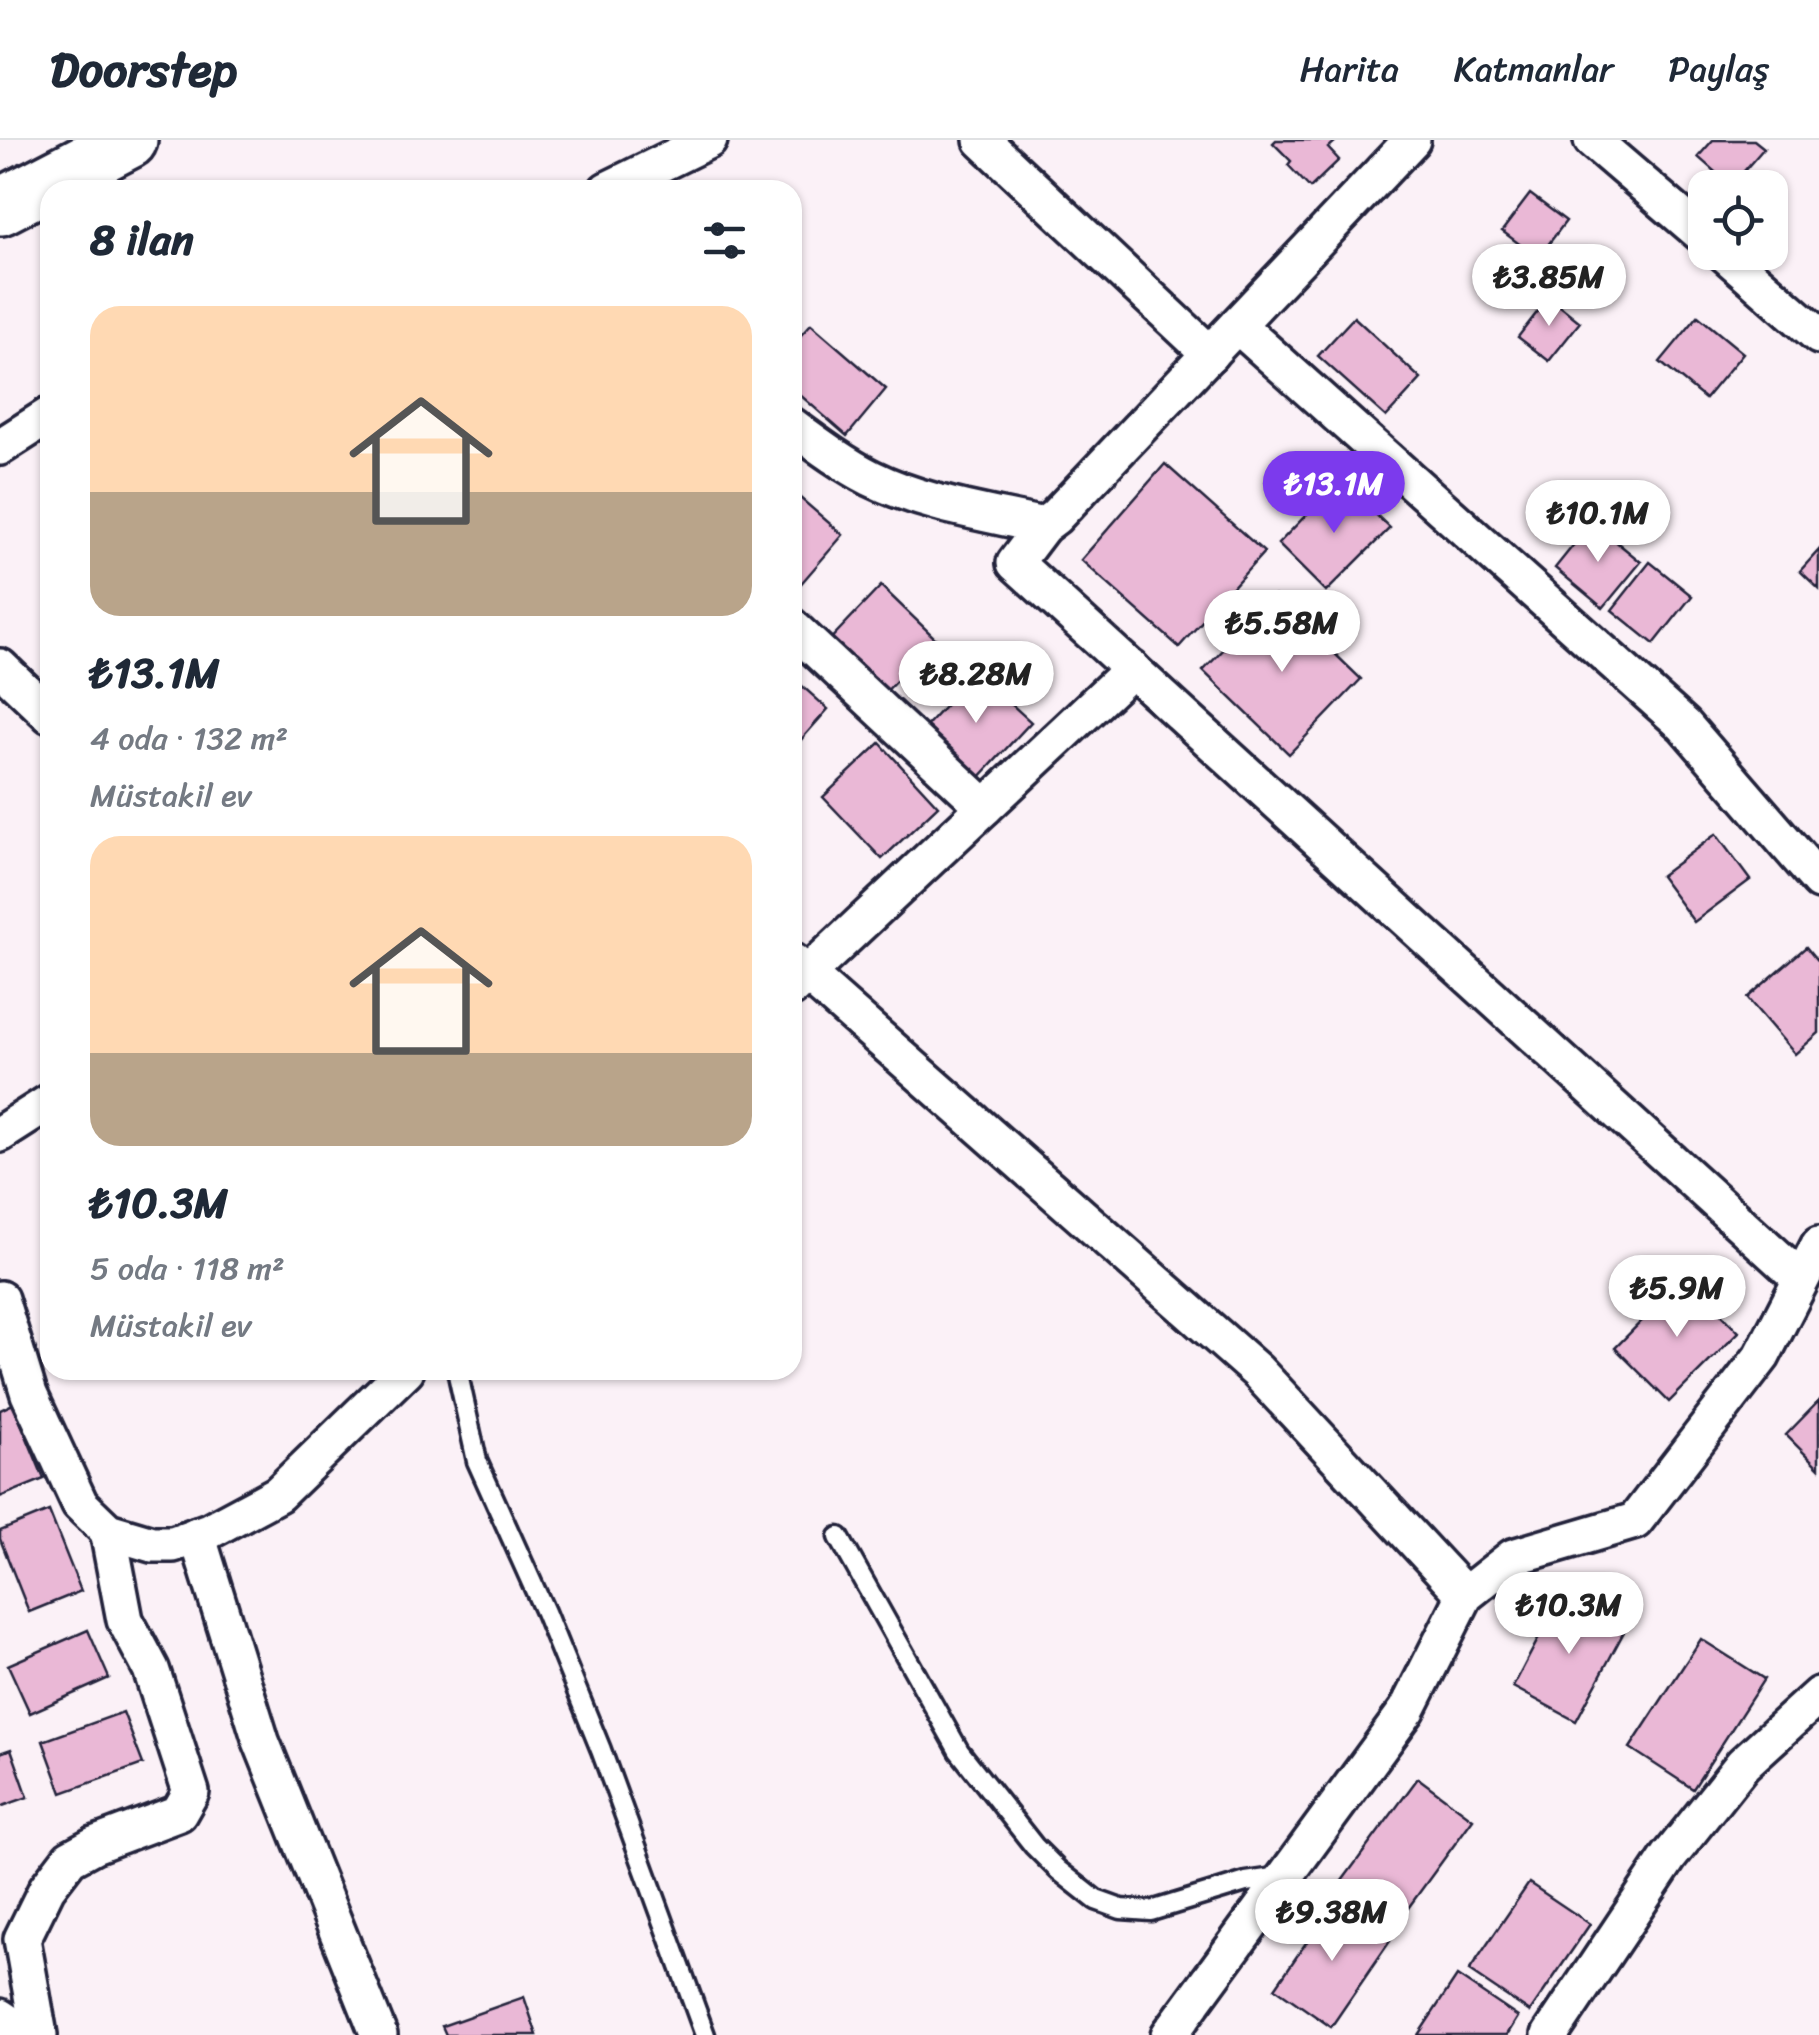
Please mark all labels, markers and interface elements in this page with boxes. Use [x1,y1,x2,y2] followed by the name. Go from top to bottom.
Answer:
[50,27,237,112] text: Doorstep
[1300,38,1399,100] text: Harita
[1454,38,1613,100] text: Katmanlar
[1668,38,1769,100] text: Paylaş
[1688,170,1788,270] map controls
[1688,170,1788,270] button: locate
[90,203,194,277] text: 8 ilan
[697,213,752,268] icon: filters
[1468,244,1630,329] pin: ₺3.85M
[1494,248,1604,305] text: ₺3.85M
[331,371,511,551] icon: home
[1253,451,1415,536] pin: ₺13.1M
[1285,455,1383,512] text: ₺13.1M
[1517,480,1679,565] pin: ₺10.1M
[1547,484,1649,541] text: ₺10.1M
[1201,590,1363,675] pin: ₺5.58M
[1226,594,1338,651] text: ₺5.58M
[90,636,219,710] text: ₺13.1M
[895,641,1057,726] pin: ₺8.28M
[921,645,1031,702] text: ₺8.28M
[90,710,288,767] text: 4 oda · 132 m²
[90,767,252,824] text: Müstakil ev
[331,901,511,1081] icon: home
[90,1166,228,1240] text: ₺10.3M
[90,1240,285,1297] text: 5 oda · 118 m²
[1607,1255,1747,1340] pin: ₺5.9M
[1631,1259,1723,1316] text: ₺5.9M
[90,1297,252,1354] text: Müstakil ev
[1488,1572,1650,1657] pin: ₺10.3M
[1517,1576,1621,1633] text: ₺10.3M
[1251,1879,1413,1964] pin: ₺9.38M
[1277,1883,1387,1940] text: ₺9.38M

